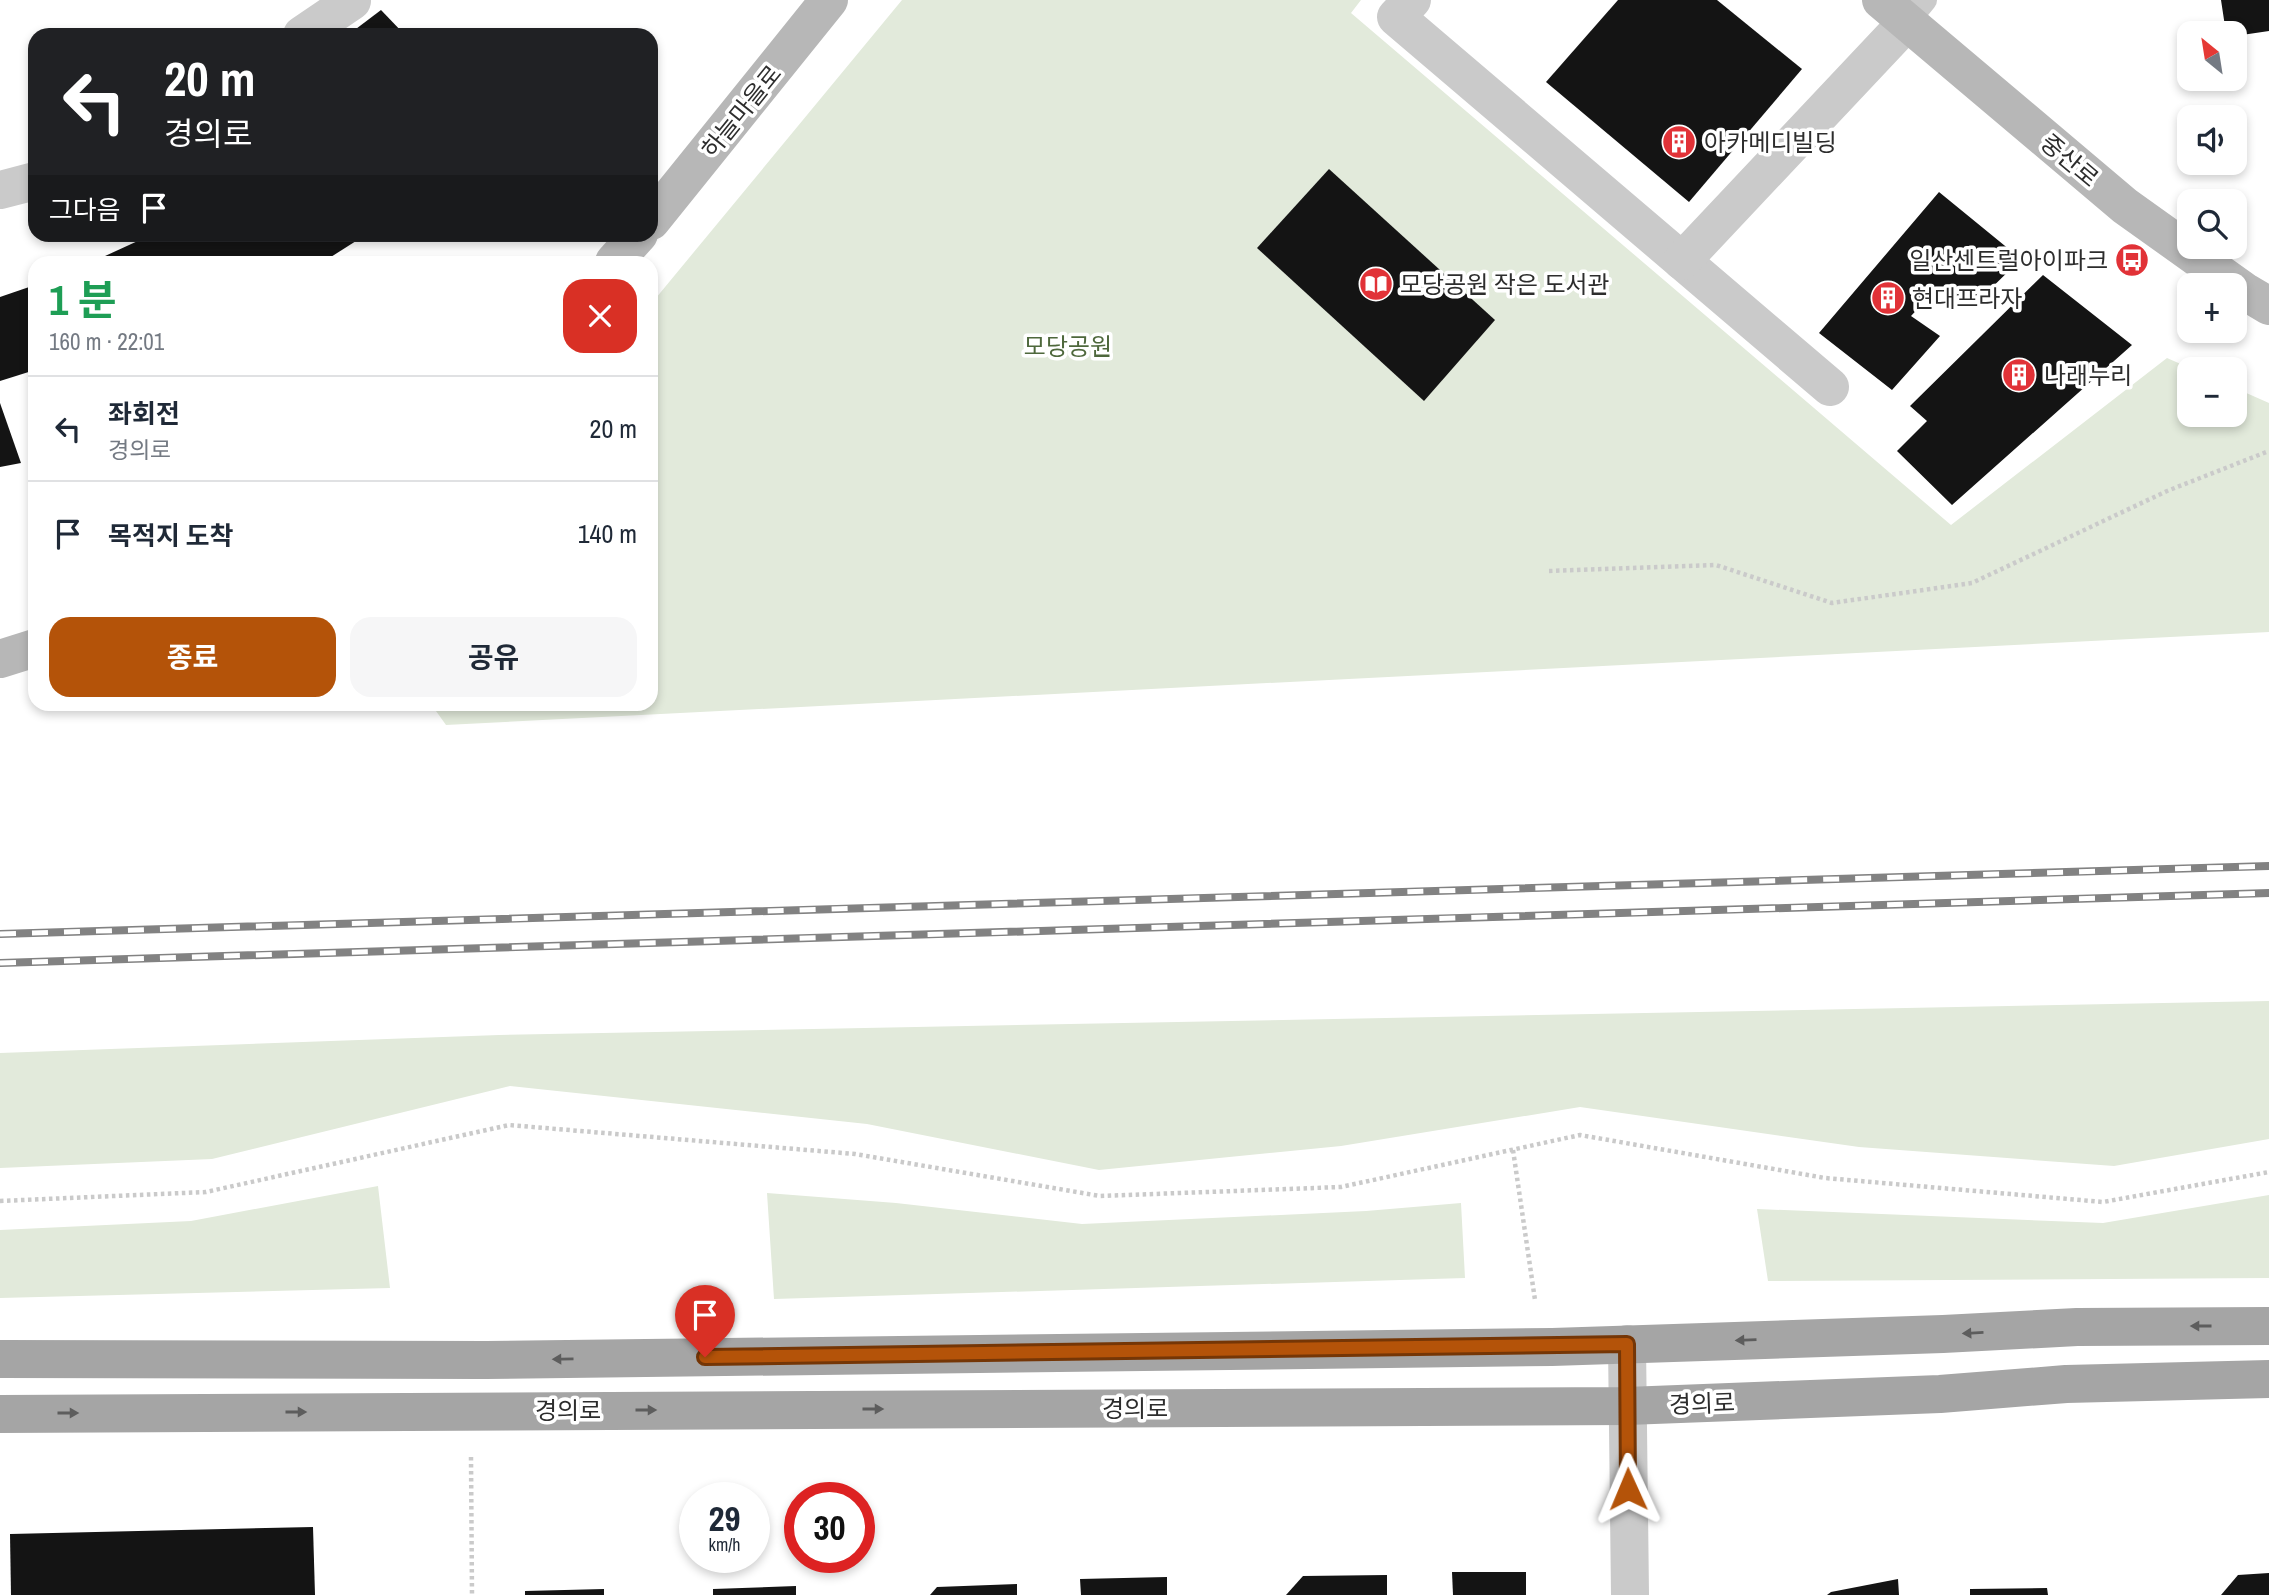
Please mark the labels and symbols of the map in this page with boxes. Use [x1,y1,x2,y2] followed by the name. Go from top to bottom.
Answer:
[2177,21,2247,91] north arrow
[694,58,788,164] street label: 하늘마을로
[1660,123,1698,161] building icon: 아카메디빌딩
[1704,126,1836,158] place label: 아카메디빌딩
[2034,126,2106,194] street label: 중산로
[2113,241,2151,279] bus stop icon: 일산센트럴아이파크
[1909,244,2108,276] place label: 일산센트럴아이파크
[1357,265,1395,303] library icon: 모당공원 작은 도서관
[1400,268,1610,300] place label: 모당공원 작은 도서관
[1869,279,1907,317] building icon: 현대프라자
[1912,282,2022,314] place label: 현대프라자
[1024,330,1112,362] park label: 모당공원
[2000,356,2038,394] building icon: 나래누리
[2044,359,2132,391] place label: 나래누리
[675,1285,735,1357] pin
[2190,1320,2212,1332] one-way arrow
[1962,1327,1984,1338] one-way arrow
[1735,1335,1757,1346] one-way arrow
[552,1353,574,1365] one-way arrow
[1668,1386,1736,1420] street label: 경의로
[1102,1392,1168,1424] street label: 경의로
[535,1394,601,1426] street label: 경의로
[862,1403,884,1415] one-way arrow
[635,1404,657,1415] one-way arrow
[285,1406,307,1418] one-way arrow
[57,1407,79,1419] one-way arrow
[1591,1452,1665,1526] position arrow
[784,1482,875,1573] speed limit sign: 30

